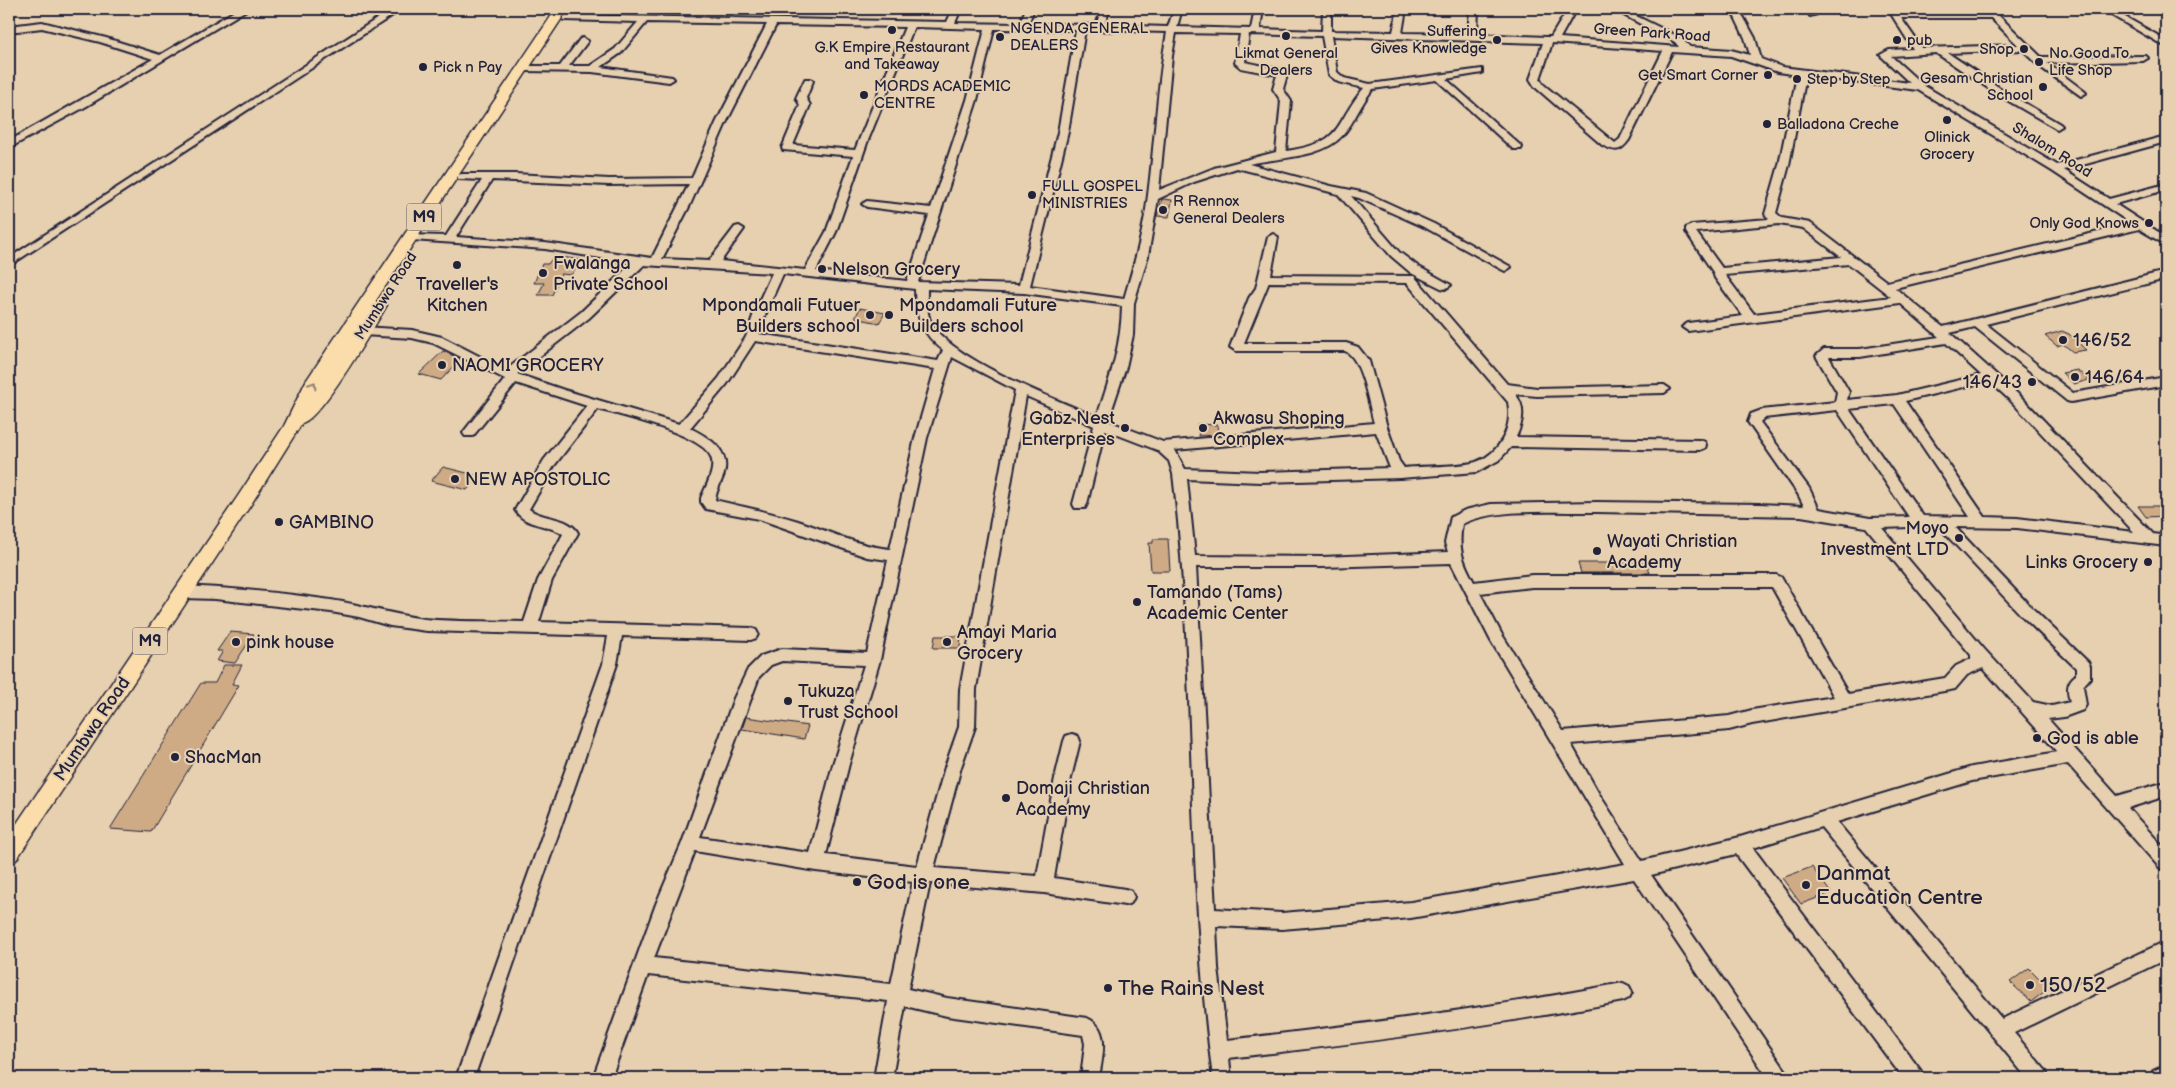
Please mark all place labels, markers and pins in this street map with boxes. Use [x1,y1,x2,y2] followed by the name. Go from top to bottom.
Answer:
[1010,19,1149,55] place label: NGENDA GENERAL DEALERS
[1370,22,1487,58] place label: Suffering Gives Knowledge
[886,24,898,36] marker: G.K Empire Restaurant and Takeaway
[1280,30,1292,42] marker: Likmat General Dealers
[994,31,1006,43] marker: NGENDA GENERAL DEALERS
[1907,31,1933,50] place label: pub
[1491,34,1503,46] marker: Suffering Gives Knowledge
[1891,34,1903,46] marker: pub
[815,38,970,74] place label: G.K Empire Restaurant and Takeaway
[1979,40,2014,59] place label: Shop
[2018,43,2030,55] marker: Shop
[1234,44,1338,80] place label: Likmat General Dealers
[2049,44,2129,80] place label: No Good To Life Shop
[2033,56,2045,68] marker: No Good To Life Shop
[433,58,502,77] place label: Pick n Pay
[417,61,429,73] marker: Pick n Pay
[1638,66,1759,85] place label: Get Smart Corner
[1762,69,1774,81] marker: Get Smart Corner
[1920,69,2033,105] place label: Gesam Christian School
[1807,70,1891,89] place label: Step by Step
[1791,73,1803,85] marker: Step by Step
[874,77,1011,113] place label: MORDS ACADEMIC CENTRE
[2037,81,2049,93] marker: Gesam Christian School
[858,89,870,101] marker: MORDS ACADEMIC CENTRE
[1941,114,1953,126] marker: Olinick Grocery
[1777,115,1899,134] place label: Balladona Creche
[1761,118,1773,130] marker: Balladona Creche
[1920,128,1975,164] place label: Olinick Grocery
[1042,177,1143,213] place label: FULL GOSPEL MINISTRIES
[1026,189,1038,201] marker: FULL GOSPEL MINISTRIES
[1173,192,1285,228] place label: R Rennox General Dealers
[1157,204,1169,216] marker: R Rennox General Dealers
[2029,214,2140,233] place label: Only God Knows
[2143,217,2155,229] marker: Only God Knows
[553,253,668,295] place label: Fwalanga Private School
[451,259,463,271] marker: Traveller's Kitchen
[832,259,961,280] place label: Nelson Grocery
[816,263,828,275] marker: Nelson Grocery
[537,267,549,279] marker: Fwalanga Private School
[416,274,498,316] place label: Traveller's Kitchen
[702,295,860,337] place label: Mpondamali Futuer Builders school
[899,295,1057,337] place label: Mpondamali Future Builders school
[864,309,876,321] marker: Mpondamali Futuer Builders school
[883,309,895,321] marker: Mpondamali Future Builders school
[2073,330,2131,351] place label: 146/52
[2057,334,2069,346] marker: 146/52
[452,355,604,376] place label: NAOMI GROCERY
[436,359,448,371] marker: NAOMI GROCERY
[2085,367,2144,388] place label: 146/64
[2069,371,2081,383] marker: 146/64
[1963,372,2022,393] place label: 146/43
[2026,376,2038,388] marker: 146/43
[1021,408,1115,450] place label: Gabz Nest Enterprises
[1213,408,1345,450] place label: Akwasu Shoping Complex
[1119,422,1131,434] marker: Gabz Nest Enterprises
[1197,422,1209,434] marker: Akwasu Shoping Complex
[465,469,610,490] place label: NEW APOSTOLIC
[449,473,461,485] marker: NEW APOSTOLIC
[289,512,374,533] place label: GAMBINO
[273,516,285,528] marker: GAMBINO
[1821,518,1949,560] place label: Moyo Investment LTD
[1607,531,1737,573] place label: Wayati Christian Academy
[1953,532,1965,544] marker: Moyo Investment LTD
[1591,545,1603,557] marker: Wayati Christian Academy
[2025,552,2139,573] place label: Links Grocery
[2142,556,2154,568] marker: Links Grocery
[1147,582,1288,624] place label: Tamando (Tams) Academic Center
[1131,596,1143,608] marker: Tamando (Tams) Academic Center
[957,622,1057,664] place label: Amayi Maria Grocery
[246,632,334,653] place label: pink house
[230,636,242,648] marker: pink house
[941,636,953,648] marker: Amayi Maria Grocery
[798,681,898,723] place label: Tukuza Trust School
[782,695,794,707] marker: Tukuza Trust School
[2047,728,2139,749] place label: God is able
[2031,732,2043,744] marker: God is able
[185,747,261,768] place label: ShacMan
[169,751,181,763] marker: ShacMan
[1016,778,1150,820] place label: Domaji Christian Academy
[1000,792,1012,804] marker: Domaji Christian Academy
[1816,861,1983,910] place label: Danmat Education Centre
[867,870,970,895] place label: God is one
[851,876,863,888] marker: God is one
[1800,879,1812,891] marker: Danmat Education Centre
[2040,973,2107,998] place label: 150/52
[1118,976,1265,1001] place label: The Rains Nest
[2024,979,2036,991] marker: 150/52
[1102,982,1114,994] marker: The Rains Nest

